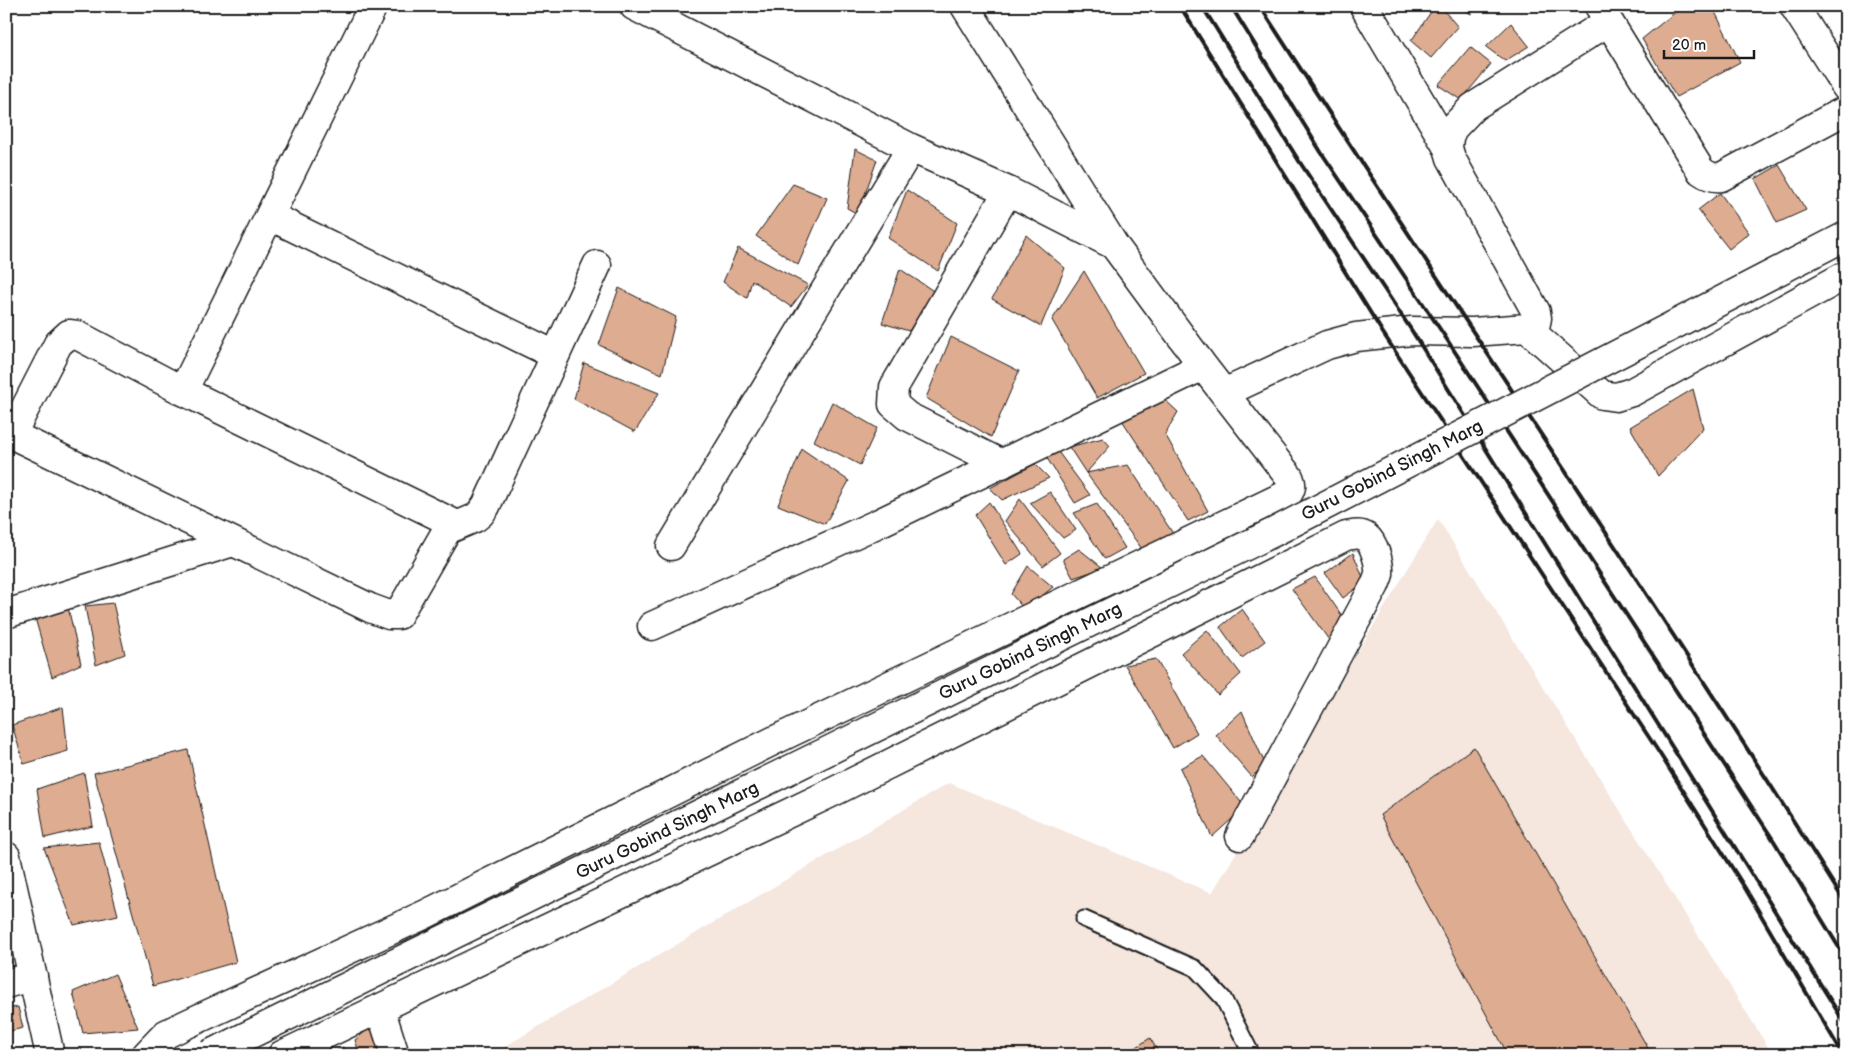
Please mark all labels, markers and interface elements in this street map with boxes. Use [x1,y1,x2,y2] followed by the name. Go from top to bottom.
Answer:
[1664,28,1754,60] scale bar
[1672,36,1706,55] text: 20 m
[1298,416,1486,525] street label: Guru Gobind Singh Marg
[935,598,1125,705] street label: Guru Gobind Singh Marg
[572,777,762,884] street label: Guru Gobind Singh Marg

